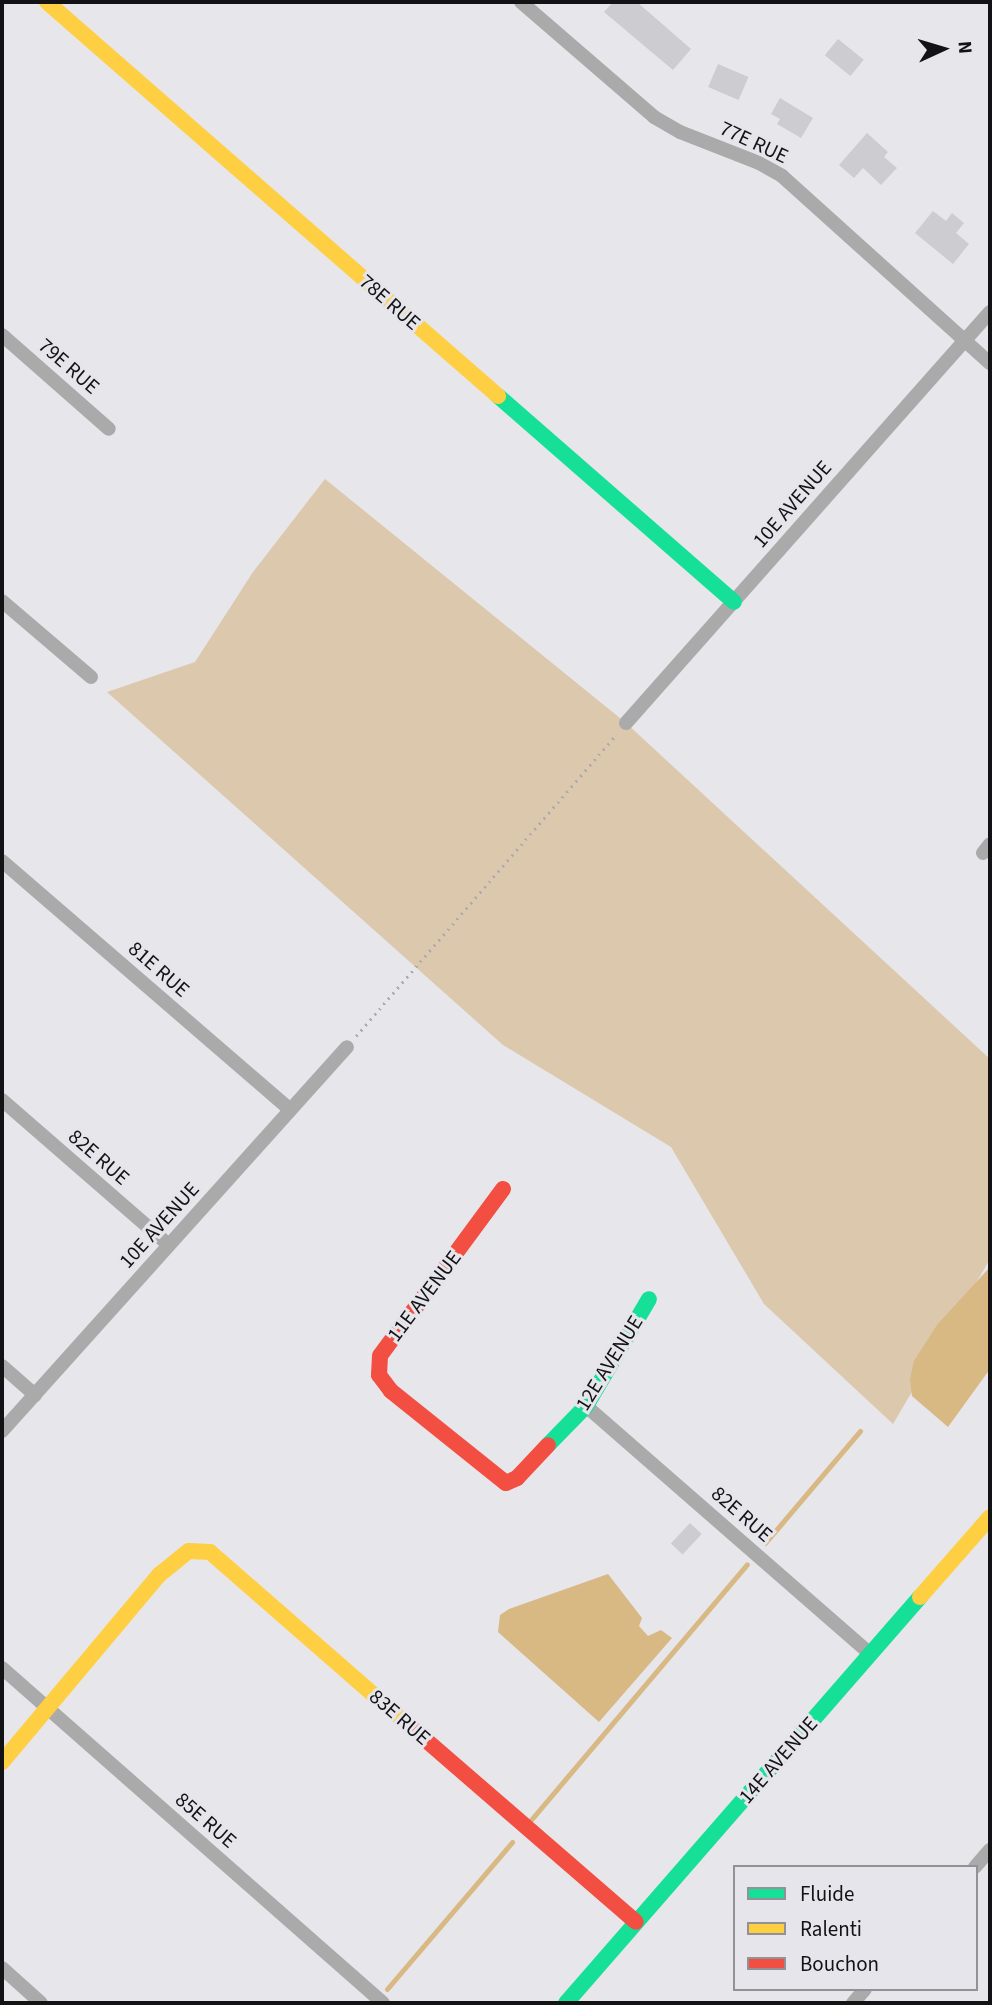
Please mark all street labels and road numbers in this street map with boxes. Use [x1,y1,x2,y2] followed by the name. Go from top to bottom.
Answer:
[716,115,792,169] street label: 77E RUE
[354,269,426,335] street label: 78E RUE
[33,333,105,399] street label: 79E RUE
[747,455,837,553] street label: 10E AVENUE
[123,936,195,1002] street label: 81E RUE
[63,1124,135,1190] street label: 82E RUE
[114,1177,204,1273] street label: 10E AVENUE
[382,1246,466,1346] street label: 11E AVENUE
[570,1311,648,1415] street label: 12E AVENUE
[706,1481,778,1547] street label: 82E RUE
[364,1684,436,1750] street label: 83E RUE
[733,1711,823,1809] street label: 14E AVENUE
[170,1787,242,1853] street label: 85E RUE

